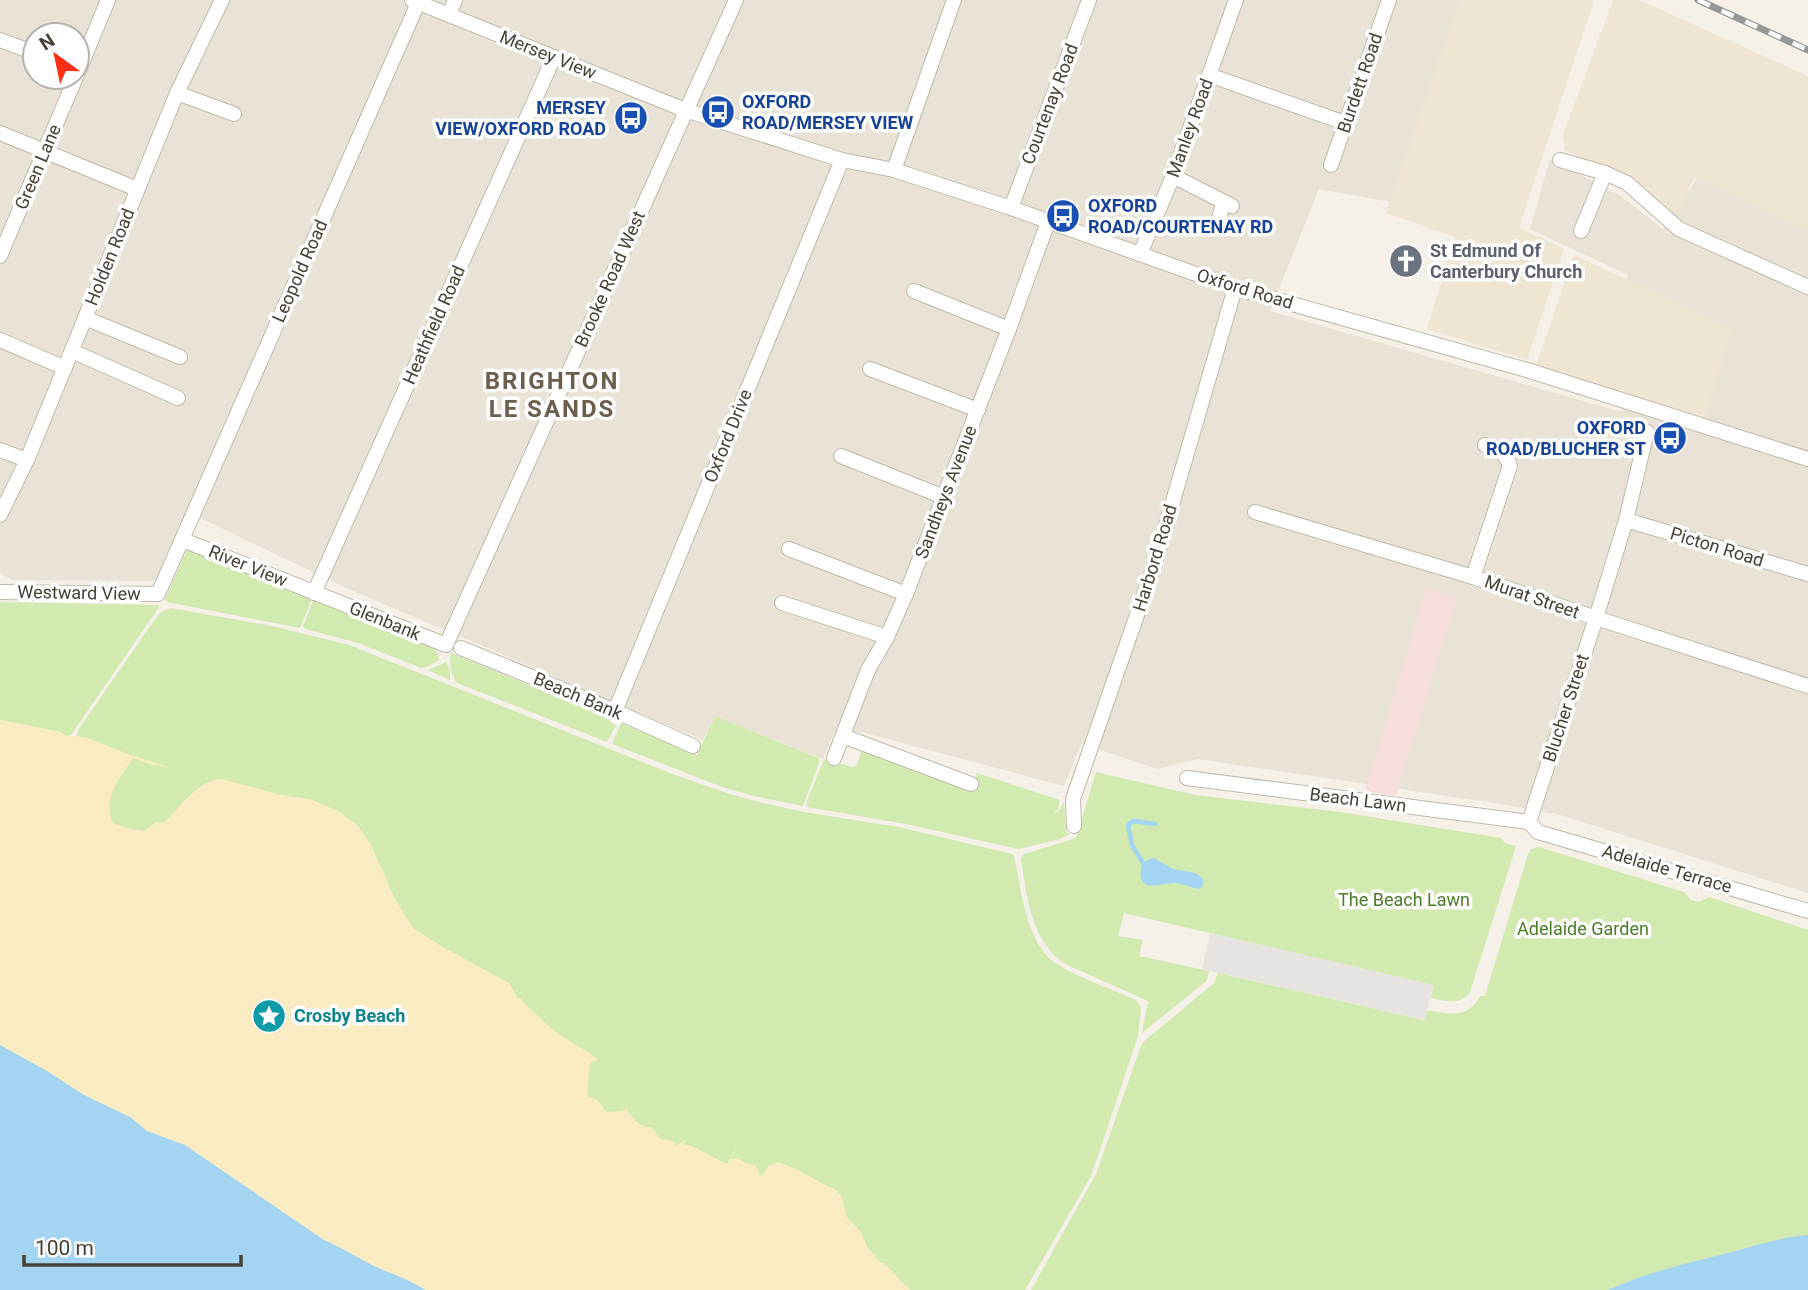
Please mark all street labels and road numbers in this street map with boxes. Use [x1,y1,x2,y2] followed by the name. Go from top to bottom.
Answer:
[497,26,600,84] street label: Mersey View
[1333,30,1386,136] street label: Burdett Road
[1017,40,1082,167] street label: Courtenay Road
[1162,76,1217,180] street label: Manley Road
[10,121,65,213] street label: Green Lane
[81,205,139,308] street label: Holden Road
[570,207,649,350] street label: Brooke Road West
[268,216,332,325] street label: Leopold Road
[398,262,469,387] street label: Heathfield Road
[1194,264,1296,313] street label: Oxford Road
[699,386,756,486] street label: Oxford Drive
[910,422,981,561] street label: Sandheys Avenue
[1128,502,1181,614] street label: Harbord Road
[1668,522,1767,571] street label: Picton Road
[206,540,291,591] street label: River View
[1482,570,1582,623] street label: Murat Street
[17,581,141,604] street label: Westward View
[346,597,425,645] street label: Glenbank
[1538,651,1593,765] street label: Blucher Street
[531,667,627,724] street label: Beach Bank
[1308,783,1408,816] street label: Beach Lawn
[1600,840,1734,897] street label: Adelaide Terrace

